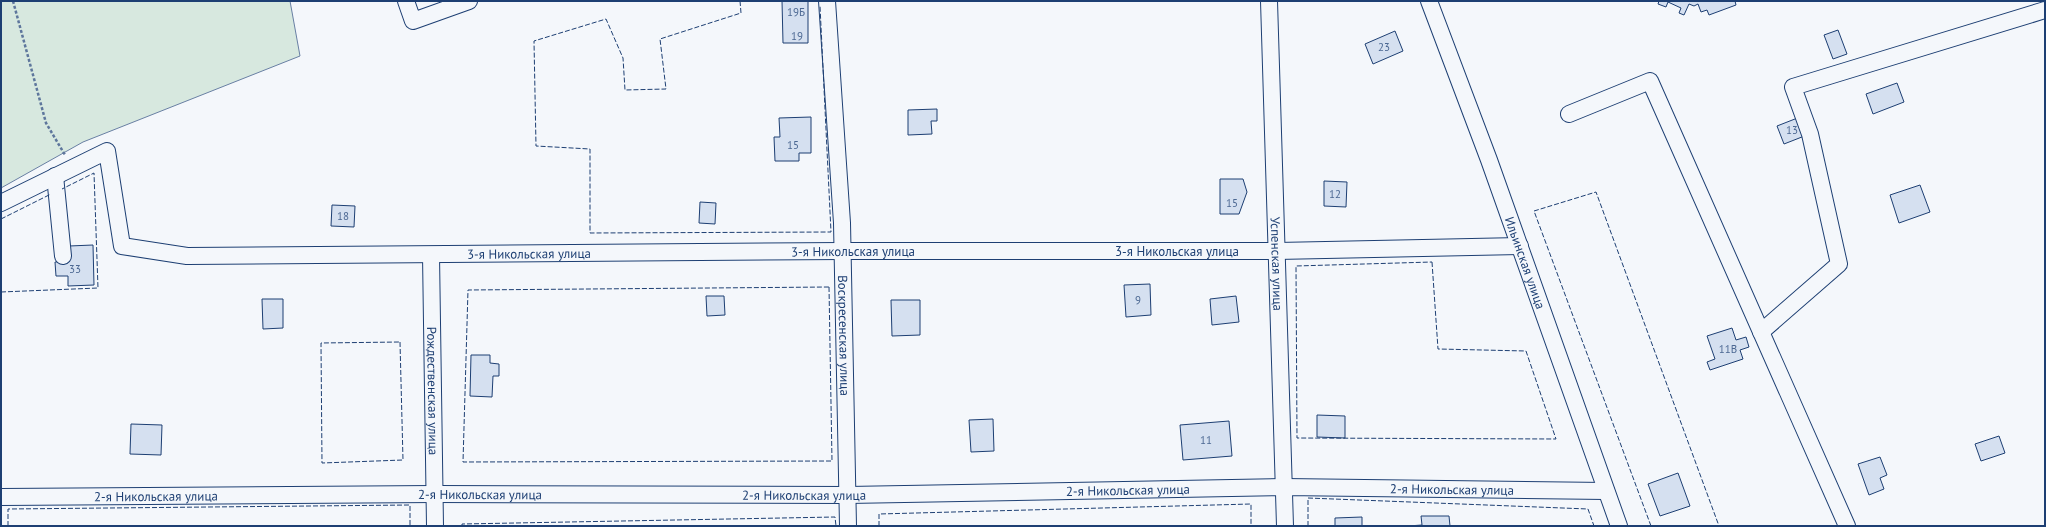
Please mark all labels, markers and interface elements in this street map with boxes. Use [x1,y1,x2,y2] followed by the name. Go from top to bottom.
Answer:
[787,5,805,19] house number: 19Б
[791,29,803,43] house number: 19
[1378,40,1390,54] house number: 23
[1786,123,1798,137] house number: 13
[787,138,799,152] house number: 15
[1329,187,1341,201] house number: 12
[1226,196,1238,210] house number: 15
[337,209,349,223] house number: 18
[1501,214,1550,311] street label: Ильинская улица
[1267,217,1287,311] street label: Успенская улица
[791,243,915,260] street label: 3-я Никольская улица
[1115,243,1239,260] street label: 3-я Никольская улица
[467,244,591,262] street label: 3-я Никольская улица
[69,262,81,276] house number: 33
[835,275,854,396] street label: Воскресенская улица
[1135,293,1141,307] house number: 9
[424,327,442,455] street label: Рождественская улица
[1719,342,1737,356] house number: 11В
[1200,433,1212,447] house number: 11
[1066,480,1190,500] street label: 2-я Никольская улица
[1390,480,1514,498] street label: 2-я Никольская улица
[418,485,542,503] street label: 2-я Никольская улица
[742,486,866,504] street label: 2-я Никольская улица
[94,487,218,505] street label: 2-я Никольская улица

